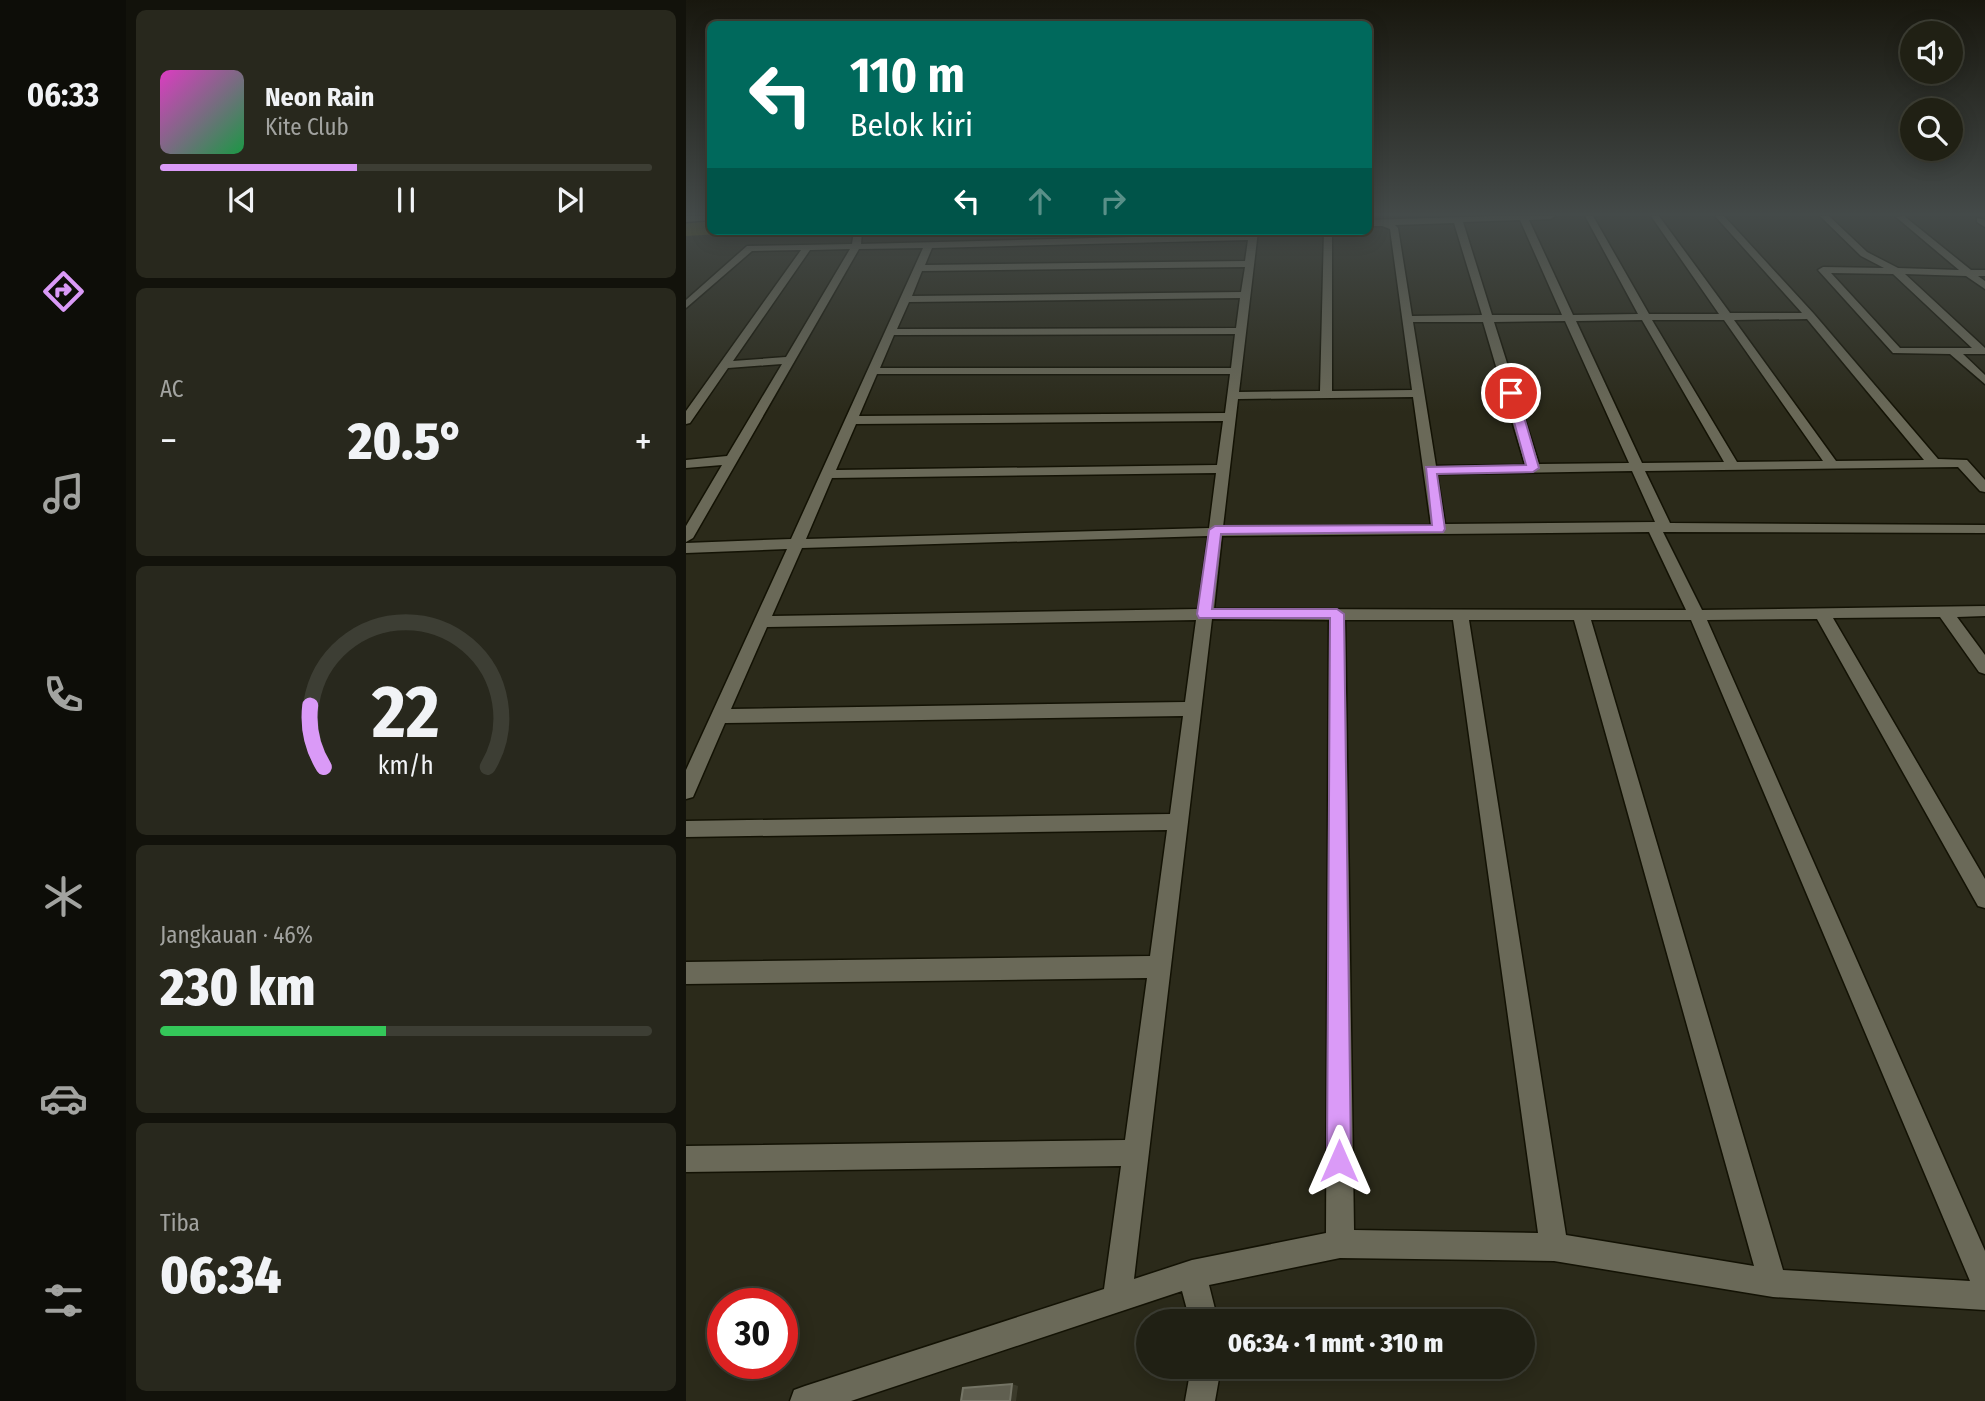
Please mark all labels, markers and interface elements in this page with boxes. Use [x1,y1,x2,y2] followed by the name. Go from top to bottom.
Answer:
[1900,21,1963,161] map controls
[1900,21,1963,84] button: sound
[850,46,965,105] text: 110 m
[735,49,826,140] icon: left
[27,76,99,114] text: 06:33
[265,82,374,113] text: Neon Rain
[1900,98,1963,161] button: search
[850,106,973,144] text: Belok kiri
[265,113,349,141] text: Kite Club
[223,181,261,219] icon: previous
[387,181,425,219] icon: pause
[551,181,589,219] icon: next
[948,182,986,220] icon: left
[1021,182,1059,220] icon: ahead
[1094,182,1132,220] icon: right
[39,267,88,316] icon: directions
[1481,363,1541,423] pin
[1492,374,1530,412] icon: arrive
[160,375,184,403] text: AC
[348,410,464,473] text: 20.5°
[160,418,177,464] text: −
[635,418,652,464] text: +
[39,469,88,518] icon: music
[371,669,440,756] text: 22
[39,670,88,719] icon: phone
[378,750,434,780] text: km/h
[39,872,88,921] icon: climate
[160,921,313,949] text: Jangkauan · 46%
[160,956,315,1019] text: 230 km
[39,1074,88,1123] icon: car
[1302,1124,1376,1198] position arrow
[160,1209,200,1237] text: Tiba
[160,1244,282,1307] text: 06:34
[39,1276,88,1325] icon: filters
[707,1288,798,1379] speed limit sign: 30
[1228,1328,1443,1359] text: 06:34 · 1 mnt · 310 m

